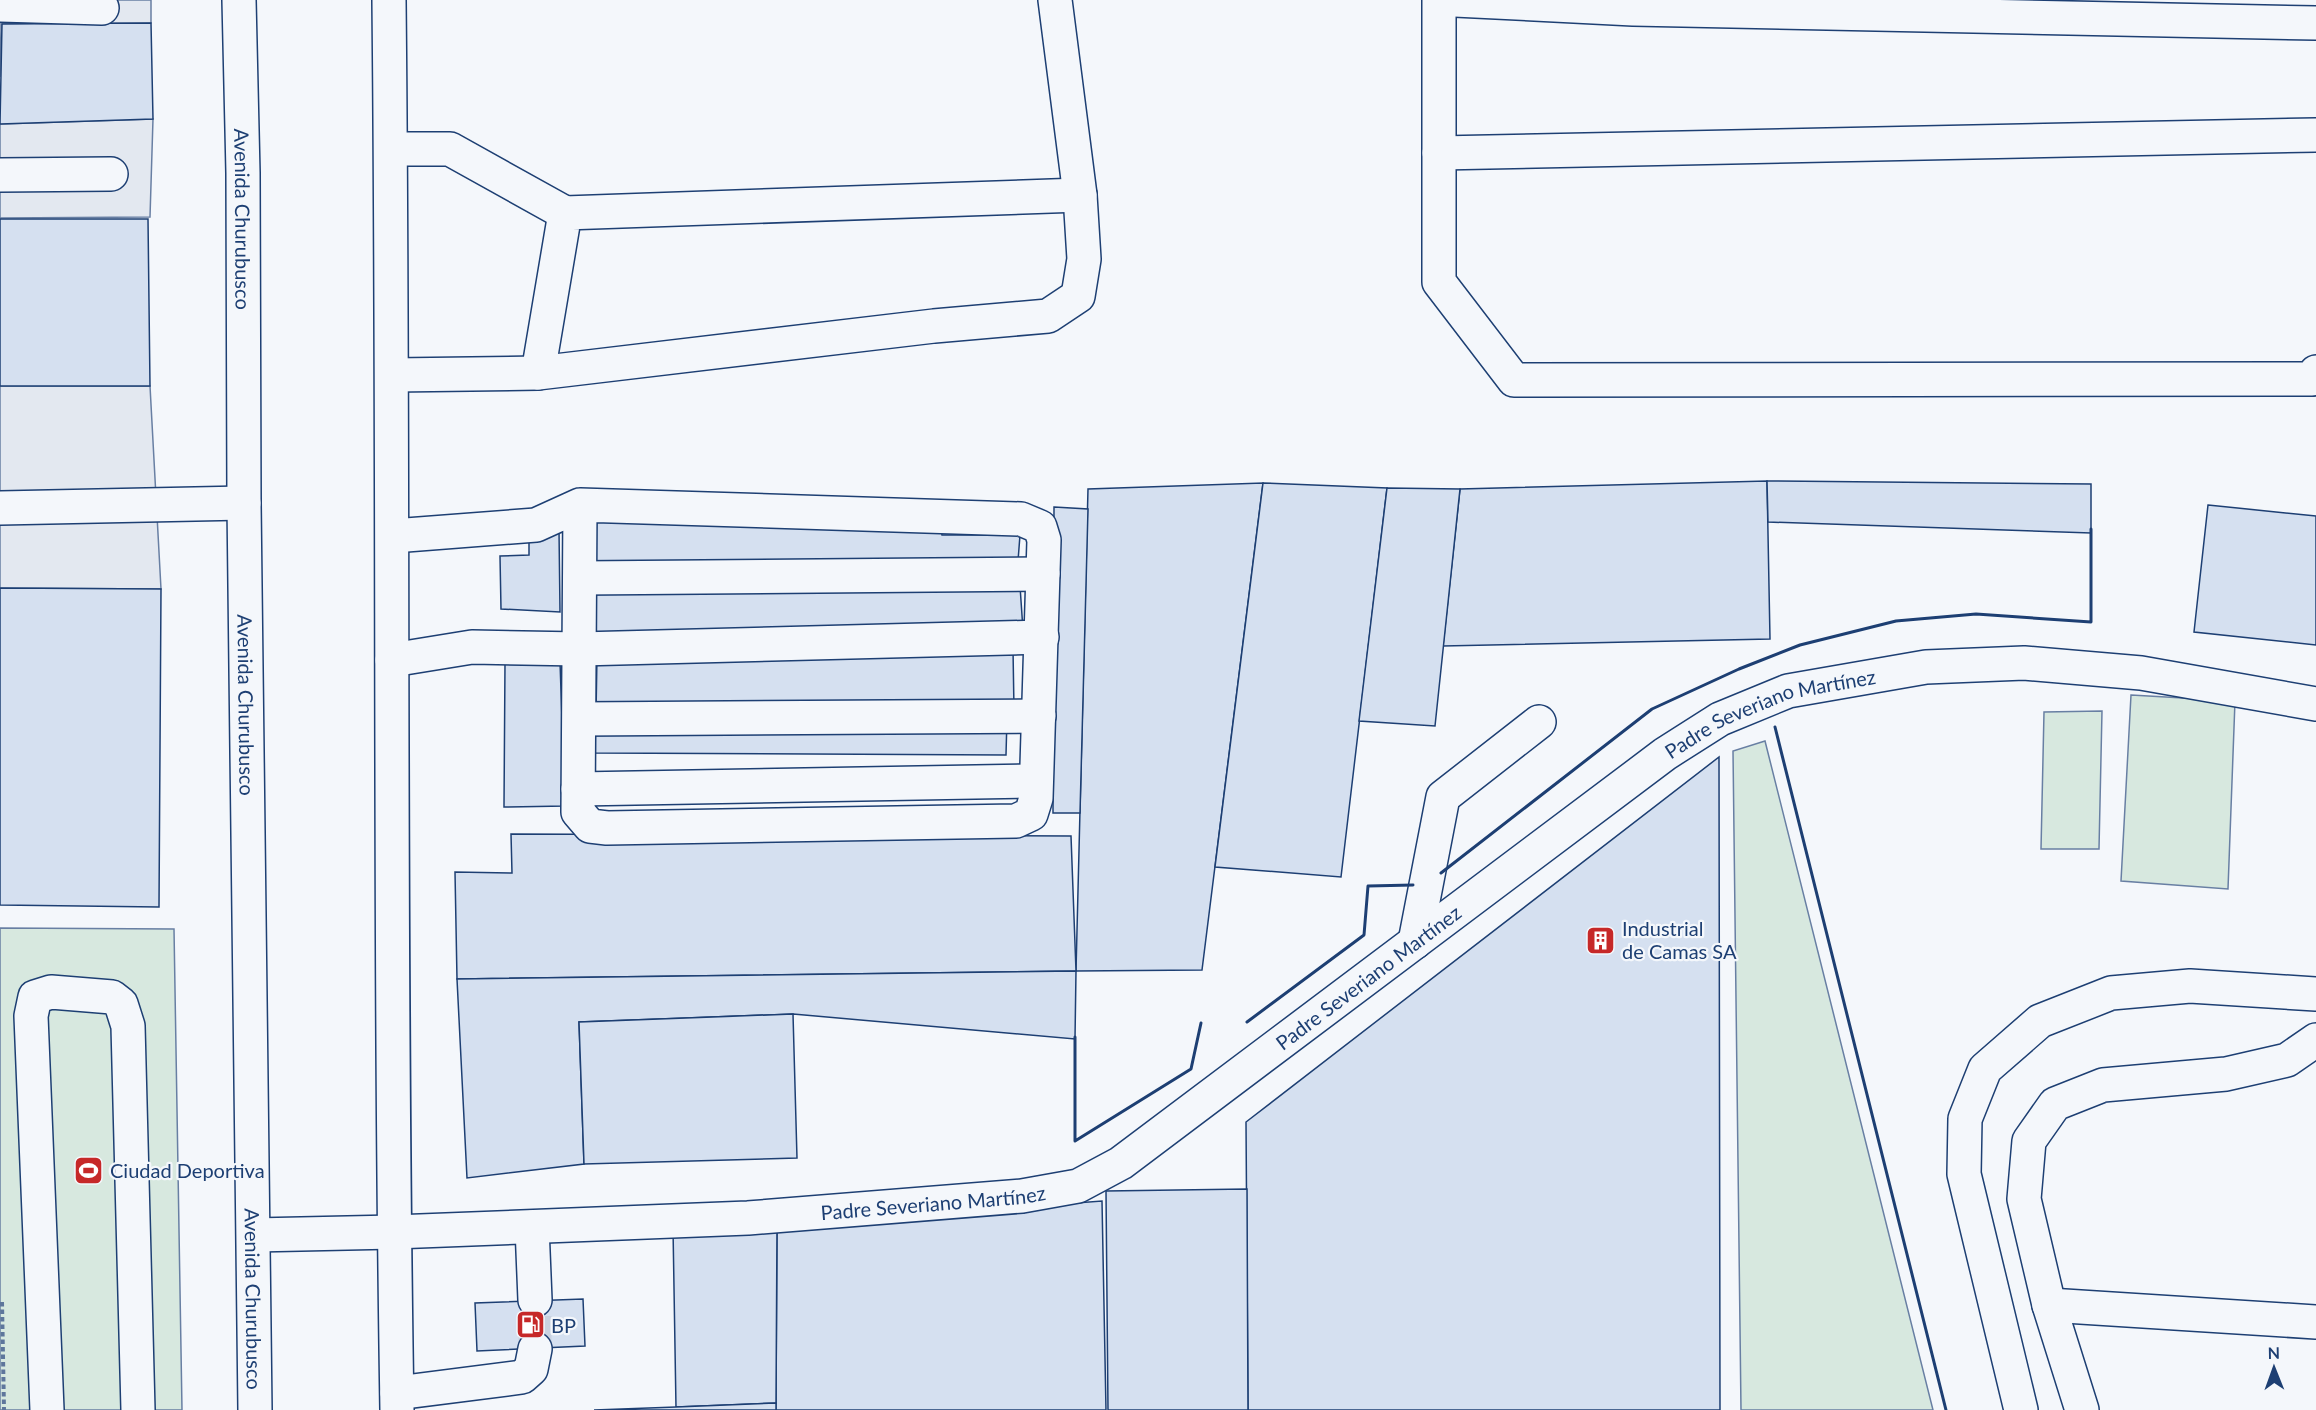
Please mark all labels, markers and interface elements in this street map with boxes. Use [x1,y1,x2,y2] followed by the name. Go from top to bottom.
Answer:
[230,128,255,310] street label: Avenida Churubusco
[233,614,260,796] street label: Avenida Churubusco
[1660,664,1877,763] street label: Padre Severiano Martínez
[1271,900,1465,1055] street label: Padre Severiano Martínez
[1622,916,1737,963] place label: Industrial de Camas SA
[1585,924,1617,956] building icon: Industrial de Camas SA
[73,1154,105,1186] sports icon: Ciudad Deportiva
[110,1158,265,1182] place label: Ciudad Deportiva
[820,1180,1047,1224] street label: Padre Severiano Martínez
[241,1208,267,1390] street label: Avenida Churubusco
[514,1309,546,1341] fuel station icon: BP
[551,1313,576,1337] place label: BP
[2244,1338,2304,1398] north arrow
[2267,1343,2280,1362] text: N

